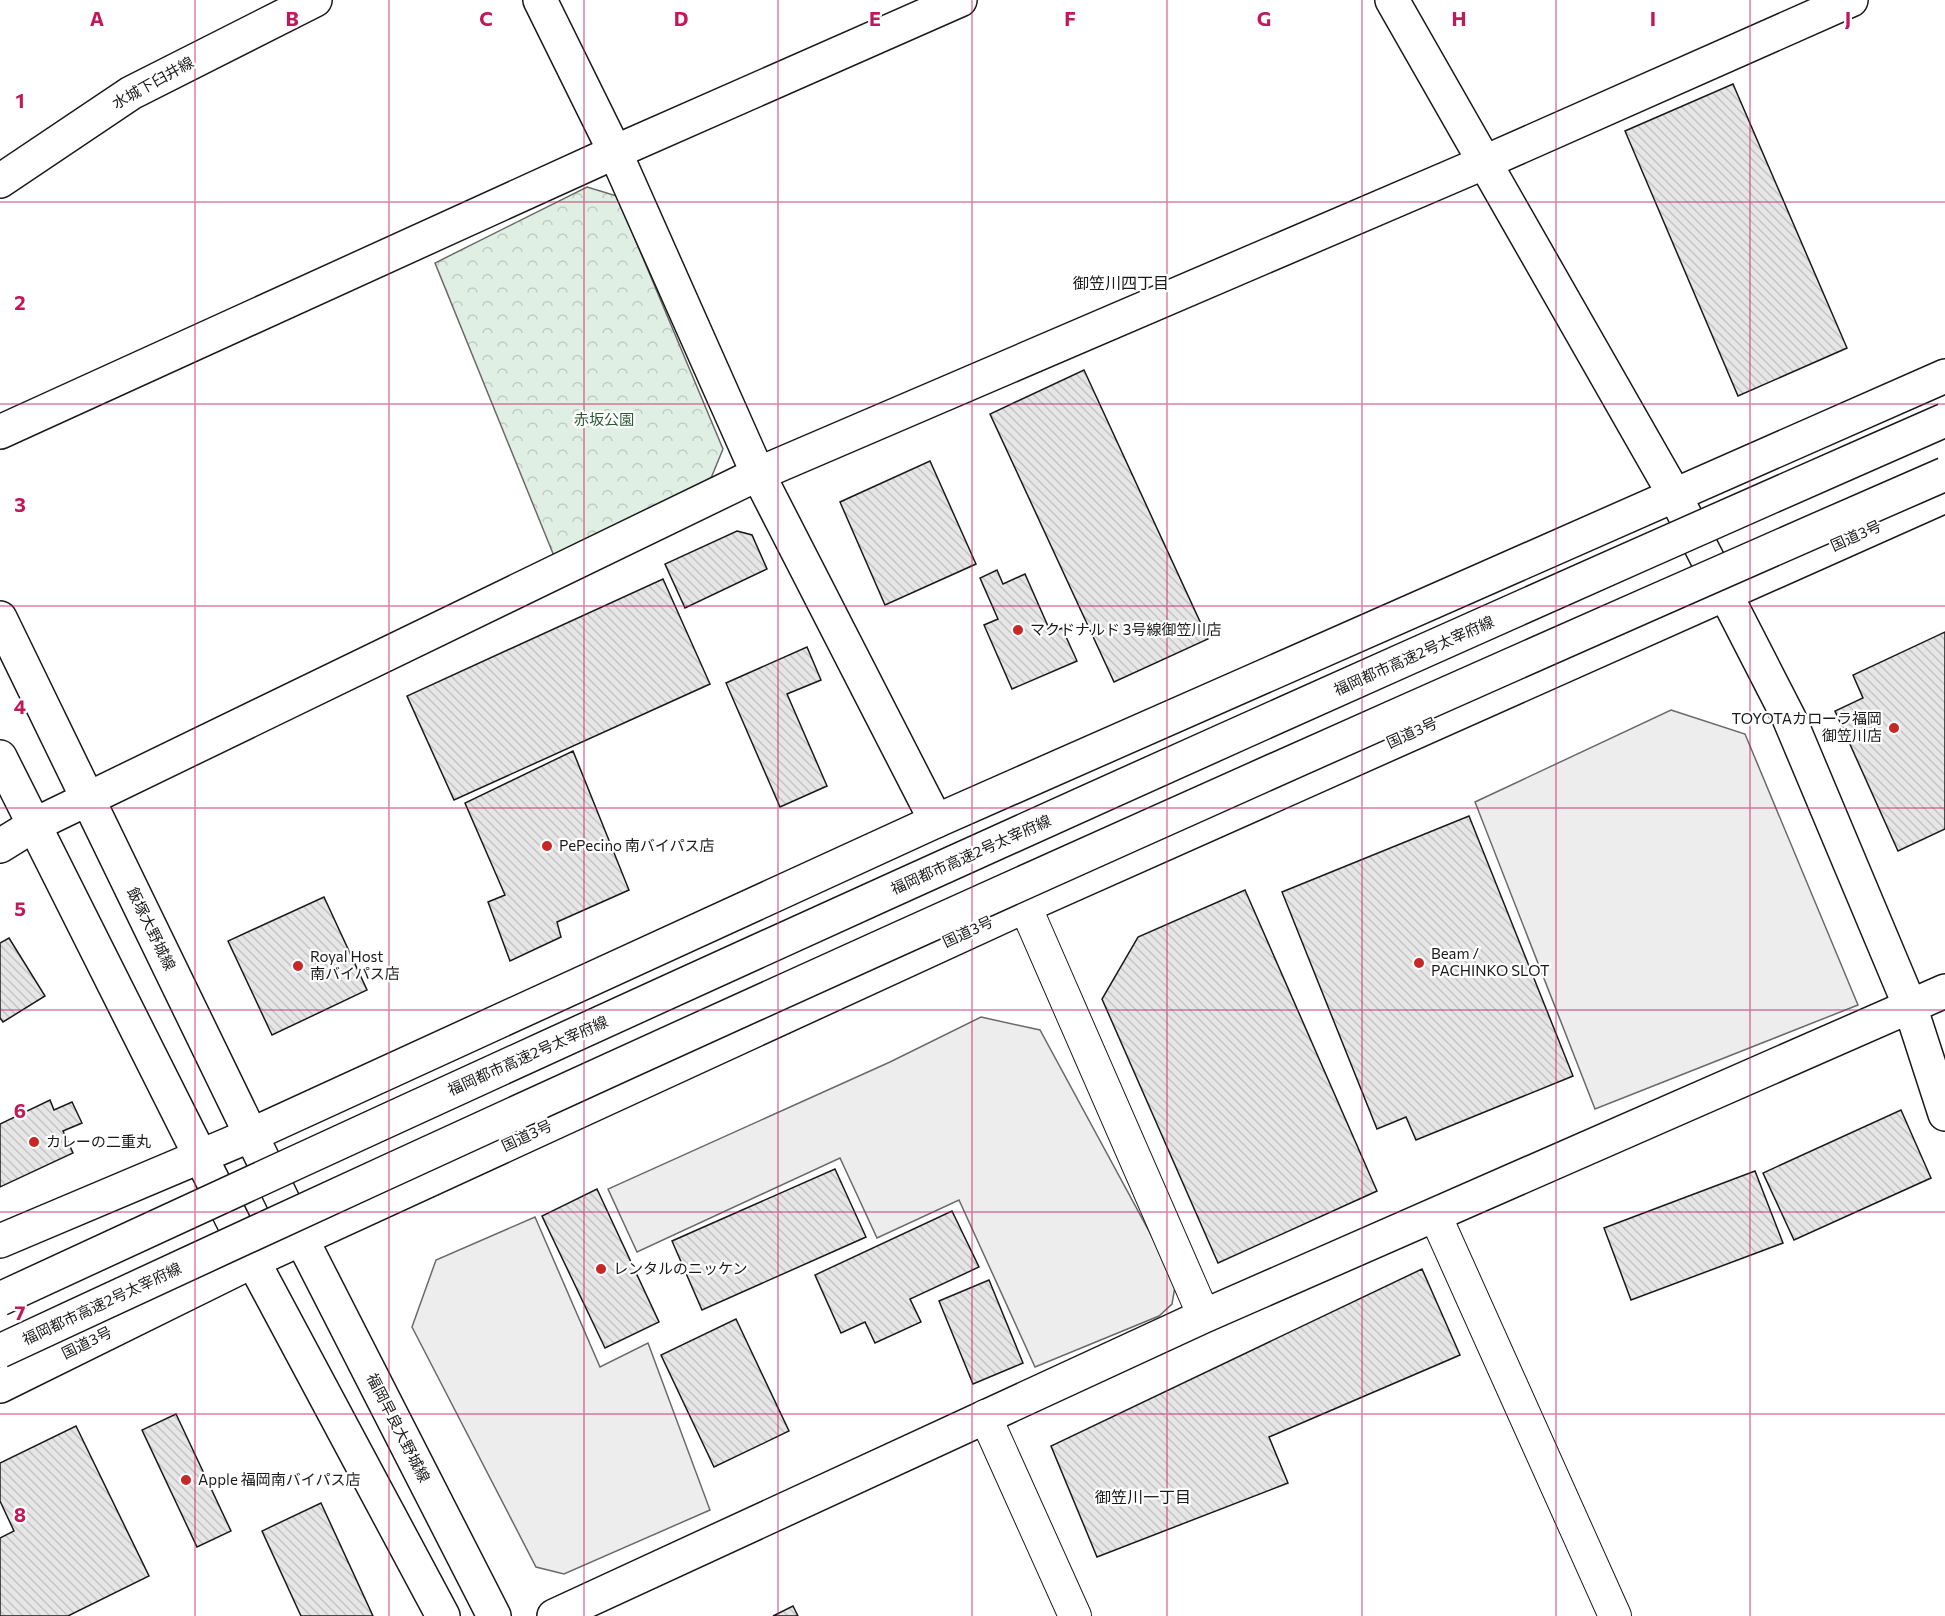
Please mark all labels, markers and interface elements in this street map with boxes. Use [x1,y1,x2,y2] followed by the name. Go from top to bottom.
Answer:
[90,6,104,30] text: A
[285,6,299,30] text: B
[479,6,493,30] text: C
[674,6,688,30] text: D
[869,6,881,30] text: E
[1064,6,1076,30] text: F
[1257,6,1271,30] text: G
[1452,6,1467,30] text: H
[1650,6,1656,30] text: I
[1845,6,1851,30] text: J
[109,52,196,112] street label: 水城下臼井線
[15,88,25,112] text: 1
[1073,273,1169,292] district label: 御笠川四丁目
[14,290,26,314] text: 2
[574,410,634,428] park label: 赤坂公園
[14,492,26,516] text: 3
[1827,516,1884,554] street label: 国道3号
[1331,612,1496,699] street label: 福岡都市高速2号太宰府線
[1030,620,1221,638] place label: マクドナルド 3号線御笠川店
[1011,623,1025,637] marker: マクドナルド 3号線御笠川店
[14,694,26,718] text: 4
[1732,709,1882,744] place label: TOYOTAカローラ福岡 御笠川店
[1383,713,1440,751] street label: 国道3号
[1887,721,1901,735] marker: TOYOTAカローラ福岡 御笠川店
[888,811,1053,898] street label: 福岡都市高速2号太宰府線
[559,836,715,854] place label: PePecino 南バイパス店
[540,839,554,853] marker: PePecino 南バイパス店
[124,884,180,973] street label: 飯塚大野城線
[14,896,26,920] text: 5
[940,912,996,951] street label: 国道3号
[1431,944,1550,979] place label: Beam / PACHINKO SLOT
[310,947,400,982] place label: Royal Host 南バイパス店
[1412,956,1426,970] marker: Beam / PACHINKO SLOT
[291,959,305,973] marker: Royal Host 南バイパス店
[445,1012,610,1099] street label: 福岡都市高速2号太宰府線
[14,1098,26,1122] text: 6
[499,1116,555,1155] street label: 国道3号
[46,1132,151,1150] place label: カレーの二重丸
[27,1135,41,1149] marker: カレーの二重丸
[19,1258,184,1348] street label: 福岡都市高速2号太宰府線
[613,1259,748,1277] place label: レンタルのニッケン
[594,1262,608,1276] marker: レンタルのニッケン
[15,1300,26,1324] text: 7
[59,1322,115,1362] street label: 国道3号
[364,1370,434,1485] street label: 福岡早良大野城線
[198,1470,360,1488] place label: Apple 福岡南バイパス店
[179,1473,193,1487] marker: Apple 福岡南バイパス店
[1095,1487,1191,1506] district label: 御笠川一丁目
[14,1502,26,1526] text: 8

